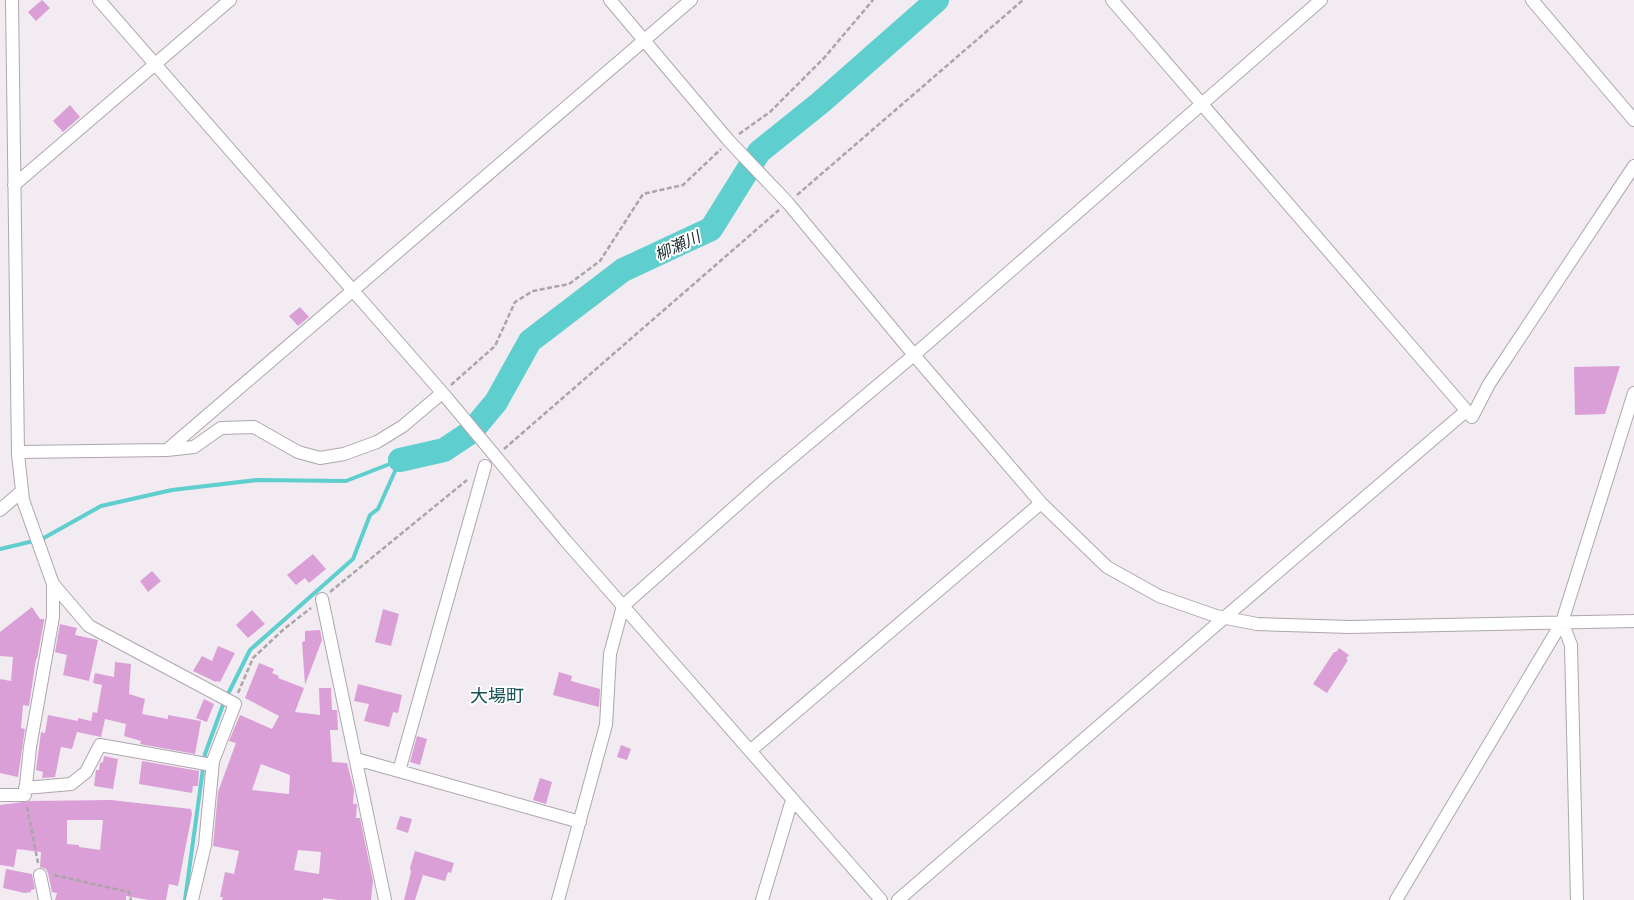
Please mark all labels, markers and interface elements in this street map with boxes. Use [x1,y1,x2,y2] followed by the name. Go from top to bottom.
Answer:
[651,225,705,264] water label: 柳瀬川
[470,684,524,706] district label: 大場町

